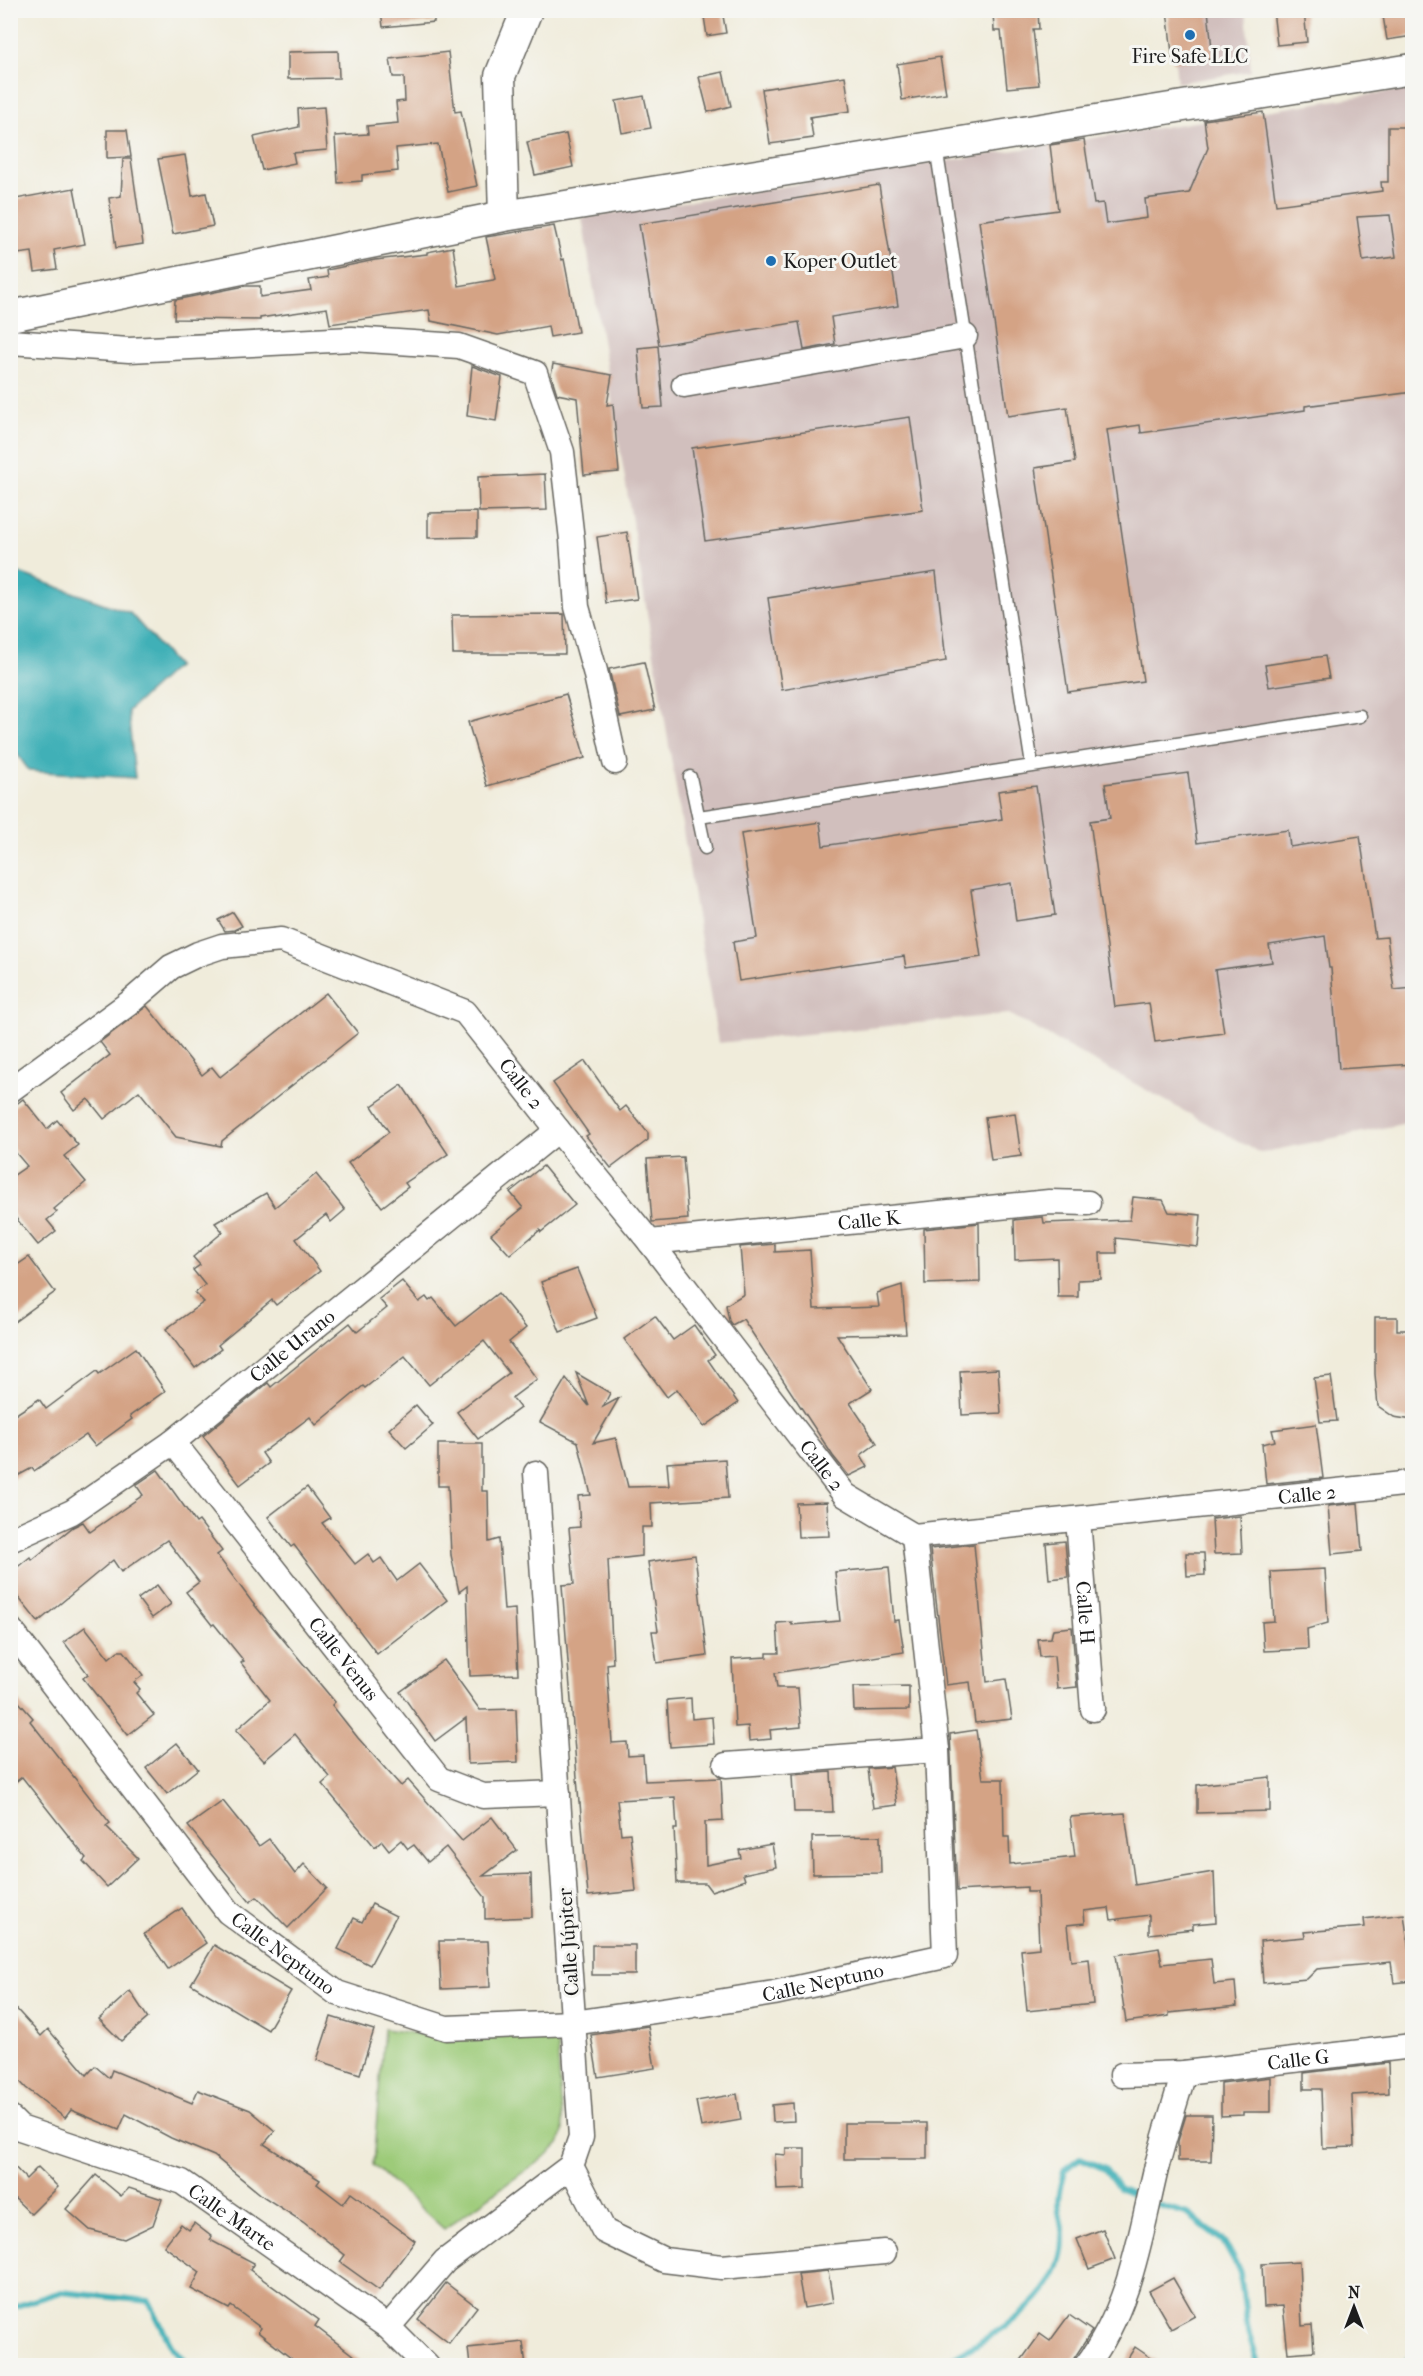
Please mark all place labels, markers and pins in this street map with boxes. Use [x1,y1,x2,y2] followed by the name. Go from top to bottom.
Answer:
[1183,28,1197,42] marker: Fire Safe LLC
[1132,45,1248,68] place label: Fire Safe LLC
[783,250,898,273] place label: Koper Outlet
[764,254,778,268] marker: Koper Outlet

